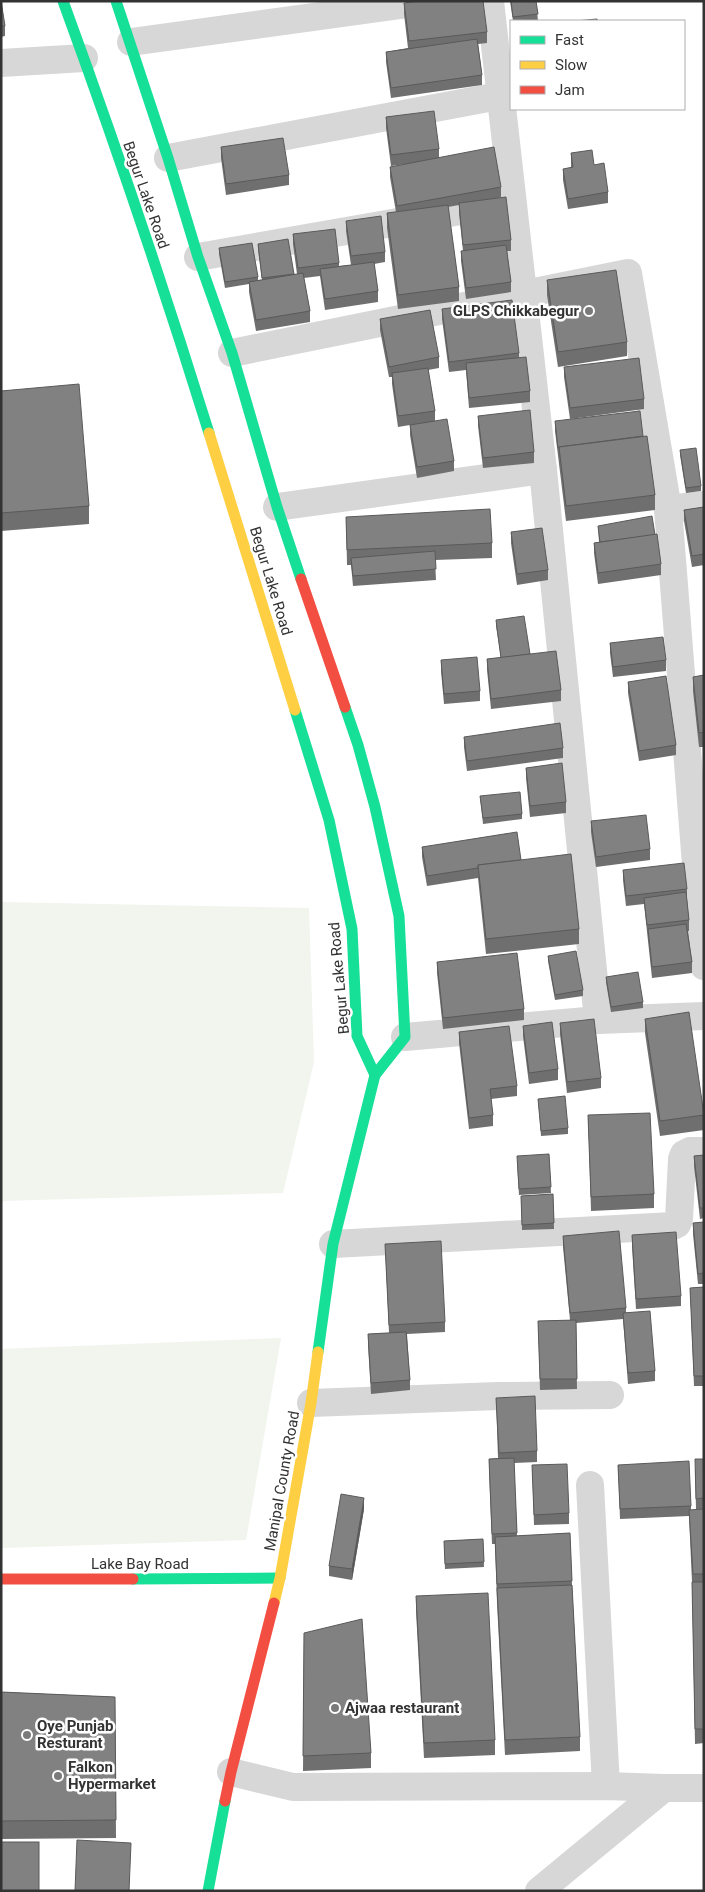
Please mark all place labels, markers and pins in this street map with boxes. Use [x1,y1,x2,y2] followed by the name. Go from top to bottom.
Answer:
[453,302,579,320] place label: GLPS Chikkabegur
[583,305,595,317] marker: GLPS Chikkabegur
[345,1699,459,1717] place label: Ajwaa restaurant
[329,1702,341,1714] marker: Ajwaa restaurant
[37,1717,113,1752] place label: Oye Punjab Resturant
[21,1729,33,1741] marker: Oye Punjab Resturant
[68,1758,156,1793] place label: Falkon Hypermarket
[52,1770,64,1782] marker: Falkon Hypermarket

